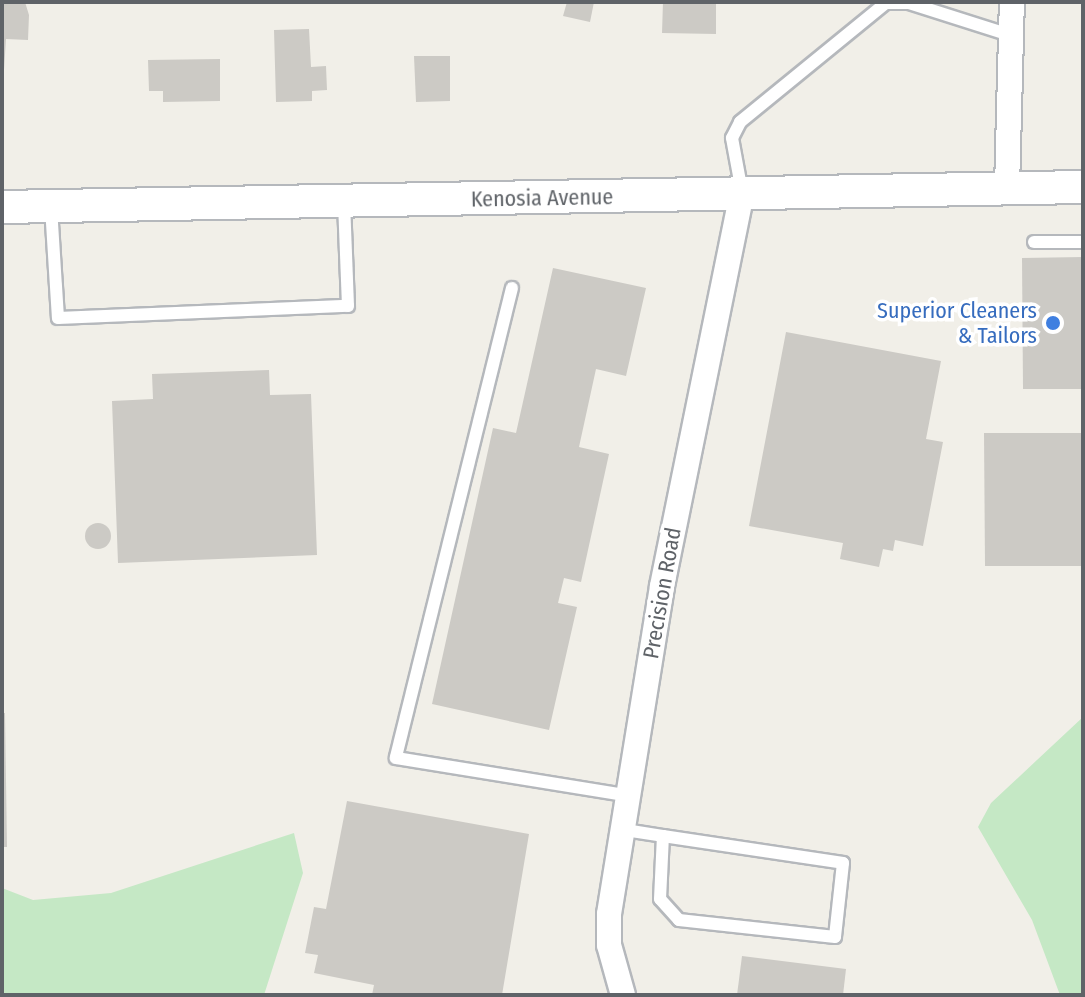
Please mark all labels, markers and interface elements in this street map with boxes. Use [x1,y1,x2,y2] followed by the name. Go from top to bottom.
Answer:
[471,184,613,212] street label: Kenosia Avenue
[877,297,1037,348] place label: Superior Cleaners & Tailors
[1044,314,1062,332] marker: Superior Cleaners & Tailors
[637,525,687,661] street label: Precision Road

